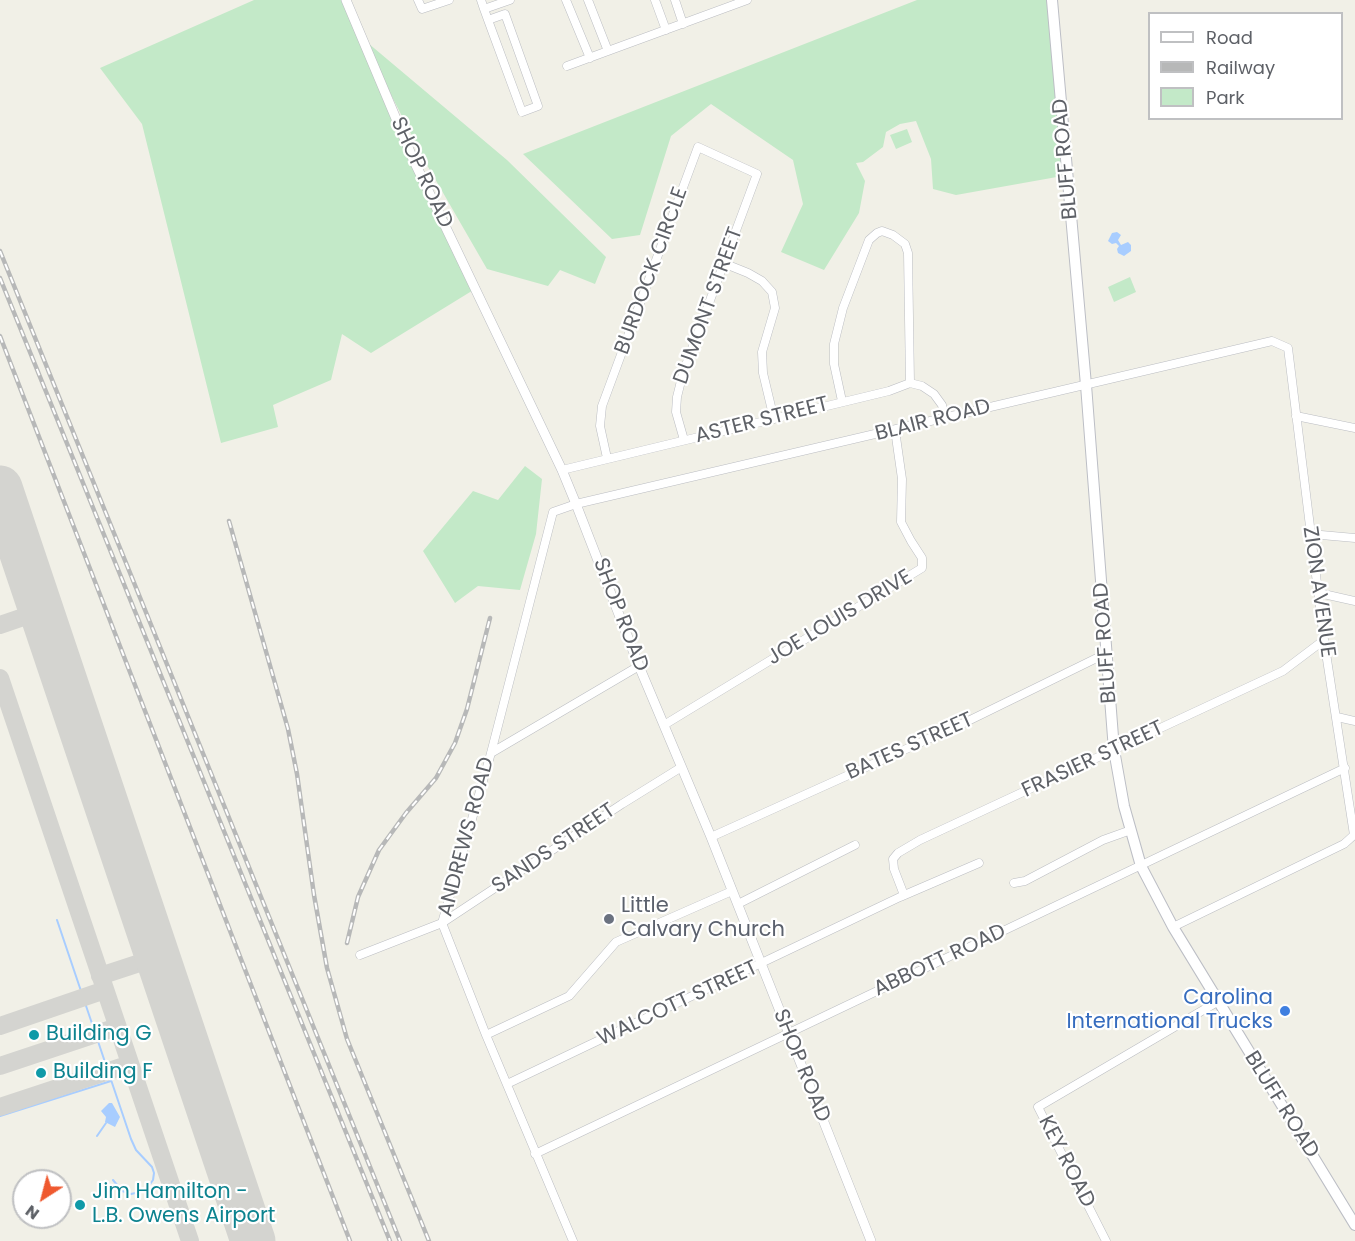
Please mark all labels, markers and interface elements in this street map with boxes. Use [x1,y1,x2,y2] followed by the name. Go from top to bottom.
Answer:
[1148,12,1343,120] legend
[1206,25,1253,50] text: Road
[1206,55,1275,80] text: Railway
[1206,85,1245,110] text: Park
[1048,98,1084,220] street label: BLUFF ROAD
[384,114,458,232] street label: SHOP ROAD
[610,184,694,358] street label: BURDOCK CIRCLE
[669,224,749,388] street label: DUMONT STREET
[693,392,831,450] street label: ASTER STREET
[873,395,993,447] street label: BLAIR ROAD
[1296,525,1340,659] street label: ZION AVENUE
[587,555,653,675] street label: SHOP ROAD
[763,565,917,671] street label: JOE LOUIS DRIVE
[1089,582,1123,704] street label: BLUFF ROAD
[843,708,977,786] street label: BATES STREET
[1018,716,1168,804] street label: FRASIER STREET
[434,755,500,919] street label: ANDREWS ROAD
[488,798,620,900] street label: SANDS STREET
[621,894,785,944] place label: Little Calvary Church
[602,912,616,926] marker: Little Calvary Church
[870,919,1010,1003] street label: ABBOTT ROAD
[594,956,762,1052] street label: WALCOTT STREET
[1066,986,1273,1036] place label: Carolina International Trucks
[1278,1004,1292,1018] marker: Carolina International Trucks
[767,1006,835,1126] street label: SHOP ROAD
[46,1022,152,1048] place label: Building G
[27,1028,41,1042] marker: Building G
[1238,1047,1324,1163] street label: BLUFF ROAD
[53,1060,153,1086] place label: Building F
[34,1066,48,1080] marker: Building F
[1032,1112,1100,1212] street label: KEY ROAD
[12,1169,72,1229] north arrow
[92,1180,275,1230] place label: Jim Hamilton - L.B. Owens Airport
[73,1198,87,1212] marker: Jim Hamilton - L.B. Owens Airport
[21,1200,44,1225] text: N

